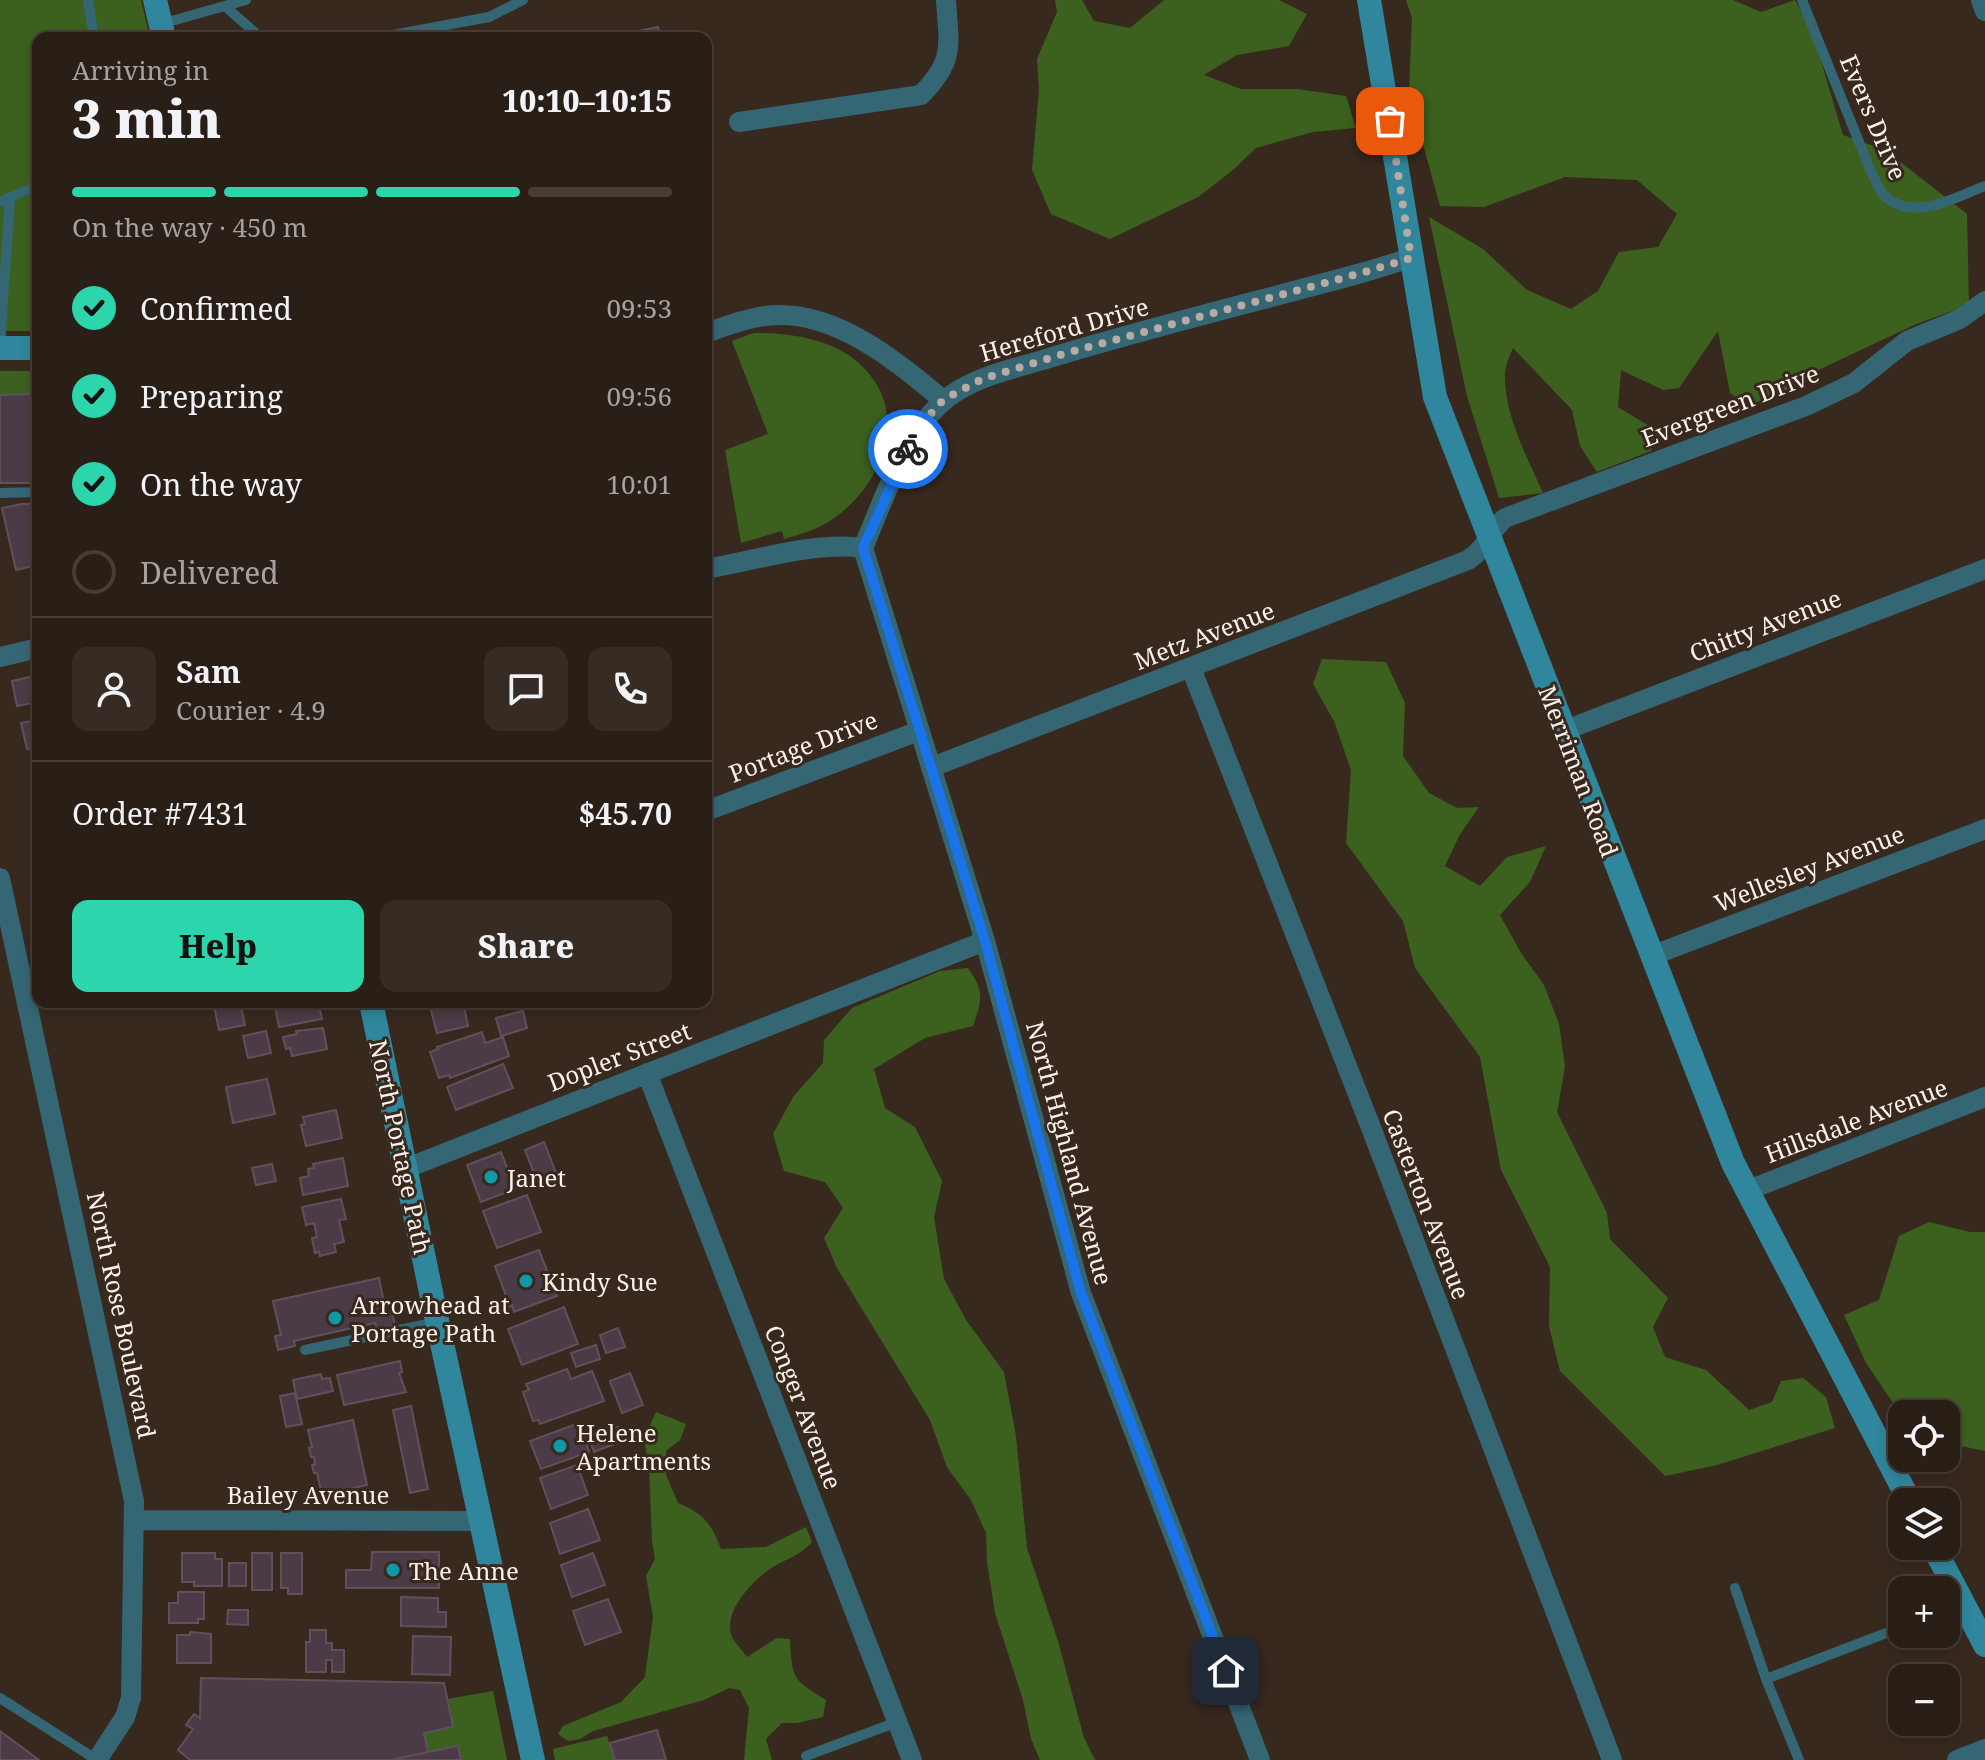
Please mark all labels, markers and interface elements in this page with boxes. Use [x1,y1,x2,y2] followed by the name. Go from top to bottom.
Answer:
[1833,49,1915,185] street label: Evers Drive
[72,52,209,88] text: Arriving in
[502,80,672,121] text: 10:10–10:15
[72,82,221,153] text: 3 min
[1356,87,1424,155] pin
[1368,99,1412,143] icon: bag
[72,209,307,245] text: On the way · 450 m
[72,286,116,330] icon: check
[140,288,292,329] text: Confirmed
[976,289,1152,369] street label: Hereford Drive
[606,290,672,326] text: 09:53
[1636,356,1824,454] street label: Evergreen Drive
[72,374,116,418] icon: check
[140,376,283,417] text: Preparing
[606,378,672,414] text: 09:56
[868,409,948,489] courier
[886,427,930,471] icon: bike
[72,462,116,506] icon: check
[140,464,302,505] text: On the way
[606,466,672,502] text: 10:01
[140,552,279,593] text: Delivered
[1684,581,1846,669] street label: Chitty Avenue
[1129,593,1279,677] street label: Metz Avenue
[72,647,156,731] button: person
[484,647,568,731] button: chat
[588,647,672,731] button: phone
[176,651,241,692] text: Sam
[1531,680,1627,862] street label: Merriman Road
[176,692,326,728] text: Courier · 4.9
[724,703,882,789] street label: Portage Drive
[72,793,249,834] text: Order #7431
[578,793,672,834] text: $45.70
[1709,817,1909,919] street label: Wellesley Avenue
[72,900,364,992] button: Help
[380,900,672,992] button: Share
[543,1014,695,1098] street label: Dopler Street
[1019,1018,1121,1288] street label: North Highland Avenue
[362,1037,440,1257] street label: North Portage Path
[1760,1070,1952,1170] street label: Hillsdale Avenue
[1375,1104,1479,1304] street label: Casterton Avenue
[506,1161,566,1194] place label: Janet
[482,1168,500,1186] marker: Janet
[80,1189,164,1442] street label: North Rose Boulevard
[542,1265,658,1298] place label: Kindy Sue
[517,1272,535,1290] marker: Kindy Sue
[351,1288,510,1349] place label: Arrowhead at Portage Path
[326,1309,344,1327] marker: Arrowhead at Portage Path
[758,1320,850,1494] street label: Conger Avenue
[1888,1400,1960,1736] map controls
[1888,1400,1960,1472] button: locate
[576,1416,711,1477] place label: Helene Apartments
[551,1437,569,1455] marker: Helene Apartments
[227,1478,389,1511] street label: Bailey Avenue
[1888,1488,1960,1560] button: layers
[409,1554,519,1587] place label: The Anne
[384,1561,402,1579] marker: The Anne
[1888,1576,1960,1648] button: +
[1192,1637,1260,1705] pin
[1204,1649,1248,1693] icon: home
[1888,1664,1960,1736] button: −

